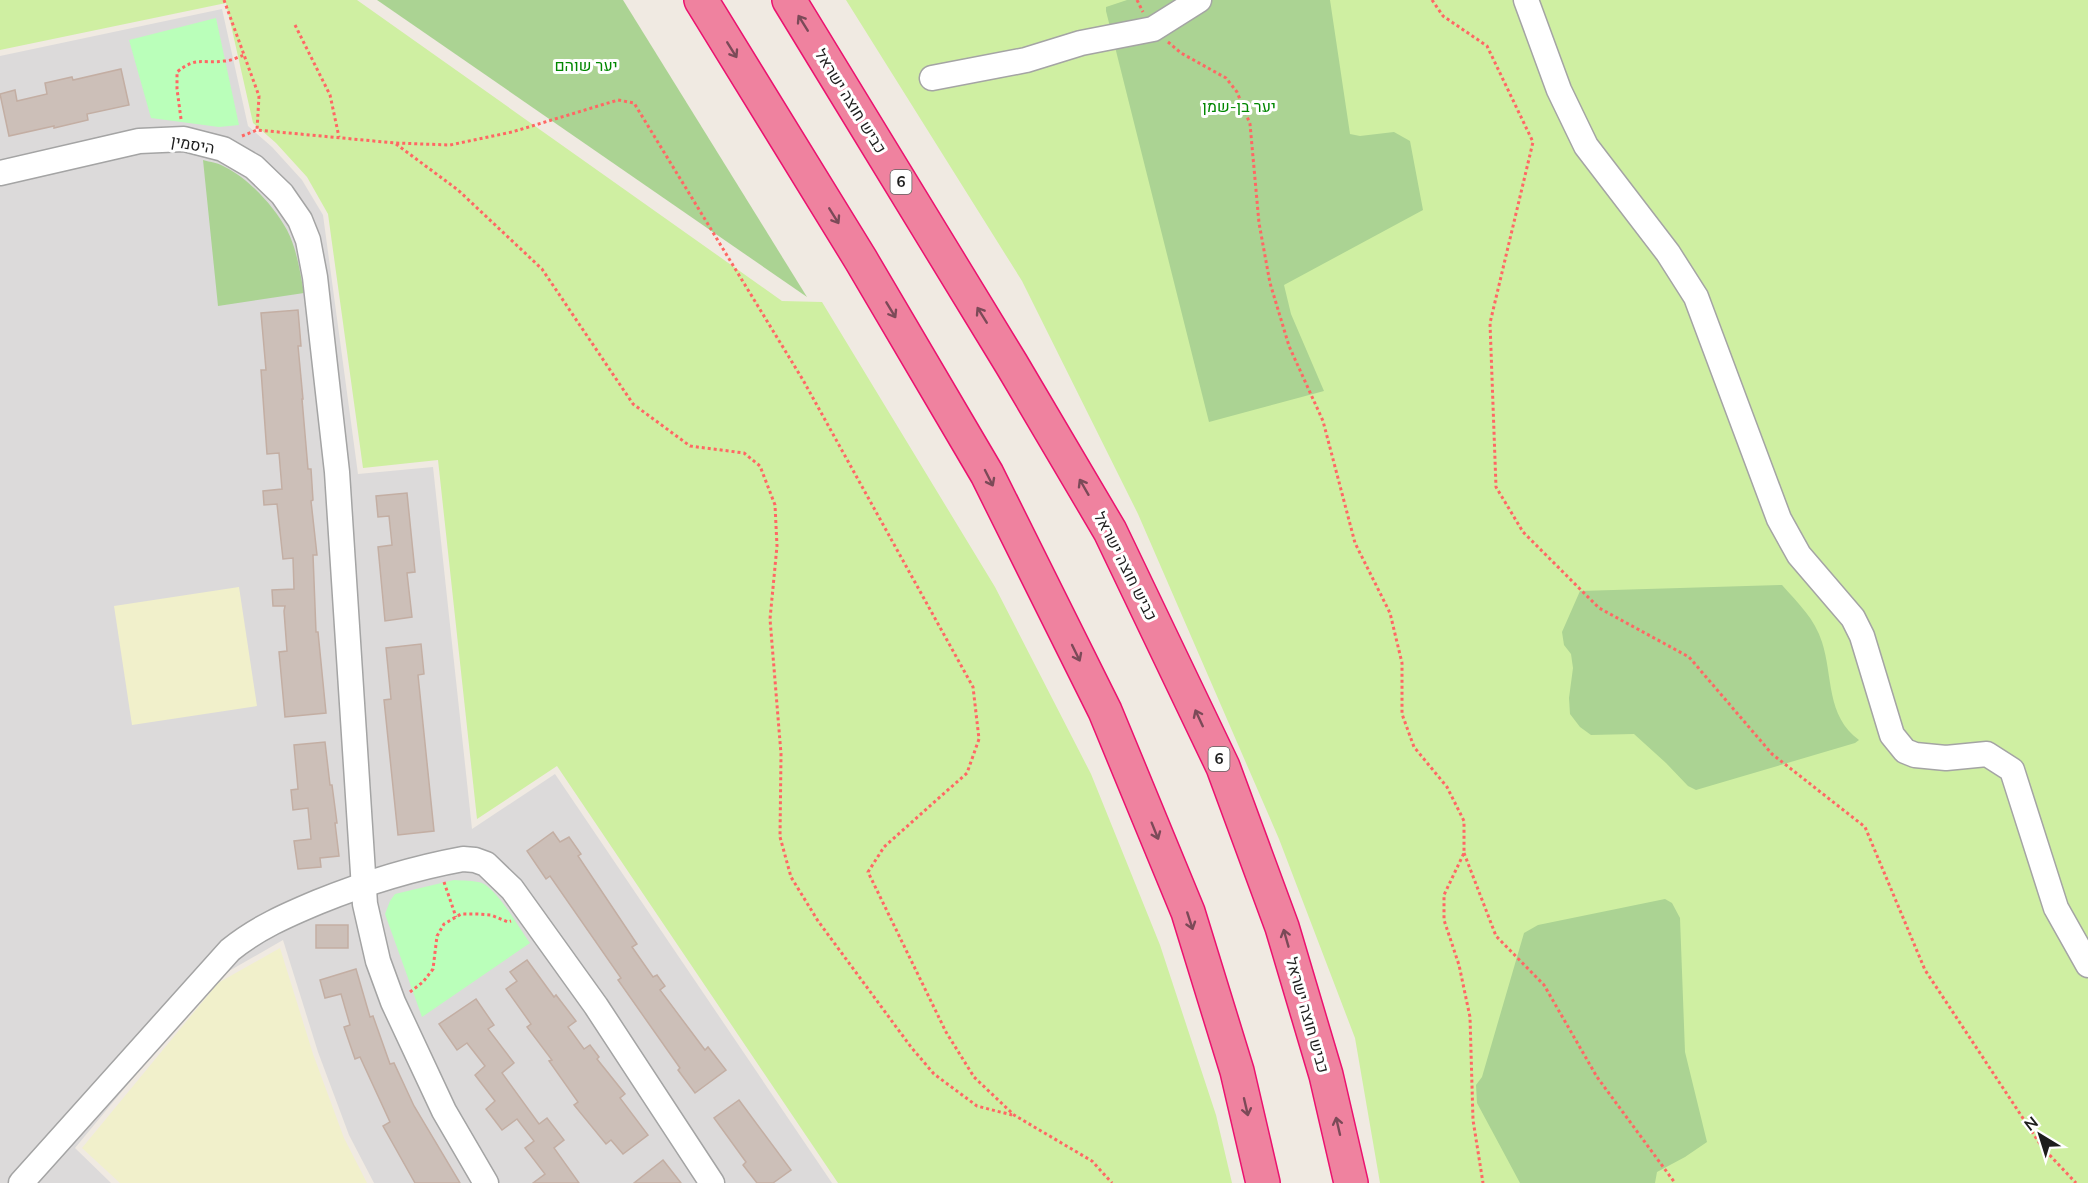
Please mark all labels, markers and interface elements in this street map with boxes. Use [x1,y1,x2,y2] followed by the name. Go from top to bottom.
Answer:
[797,15,809,32] one-way arrow
[726,41,738,58] one-way arrow
[811,45,891,157] street label: כביש חוצה ישראל
[554,55,618,75] park label: יער שוהם
[1202,96,1276,116] park label: יער בן-שמן
[170,130,216,158] street label: היסמין
[890,170,912,194] road number: 6
[829,207,841,224] one-way arrow
[885,301,897,318] one-way arrow
[975,307,987,324] one-way arrow
[984,469,996,487] one-way arrow
[1078,479,1090,496] one-way arrow
[1090,508,1162,624] street label: כביש חוצה ישראל
[1071,644,1083,662] one-way arrow
[1193,709,1205,727] one-way arrow
[1208,747,1230,771] road number: 6
[1150,822,1161,840] one-way arrow
[1186,911,1197,930] one-way arrow
[1279,929,1291,948] one-way arrow
[1282,955,1334,1075] street label: כביש חוצה ישראל
[1240,1098,1252,1117] one-way arrow
[2010,1105,2070,1165] north arrow
[2020,1112,2042,1135] text: N
[1331,1117,1343,1136] one-way arrow

